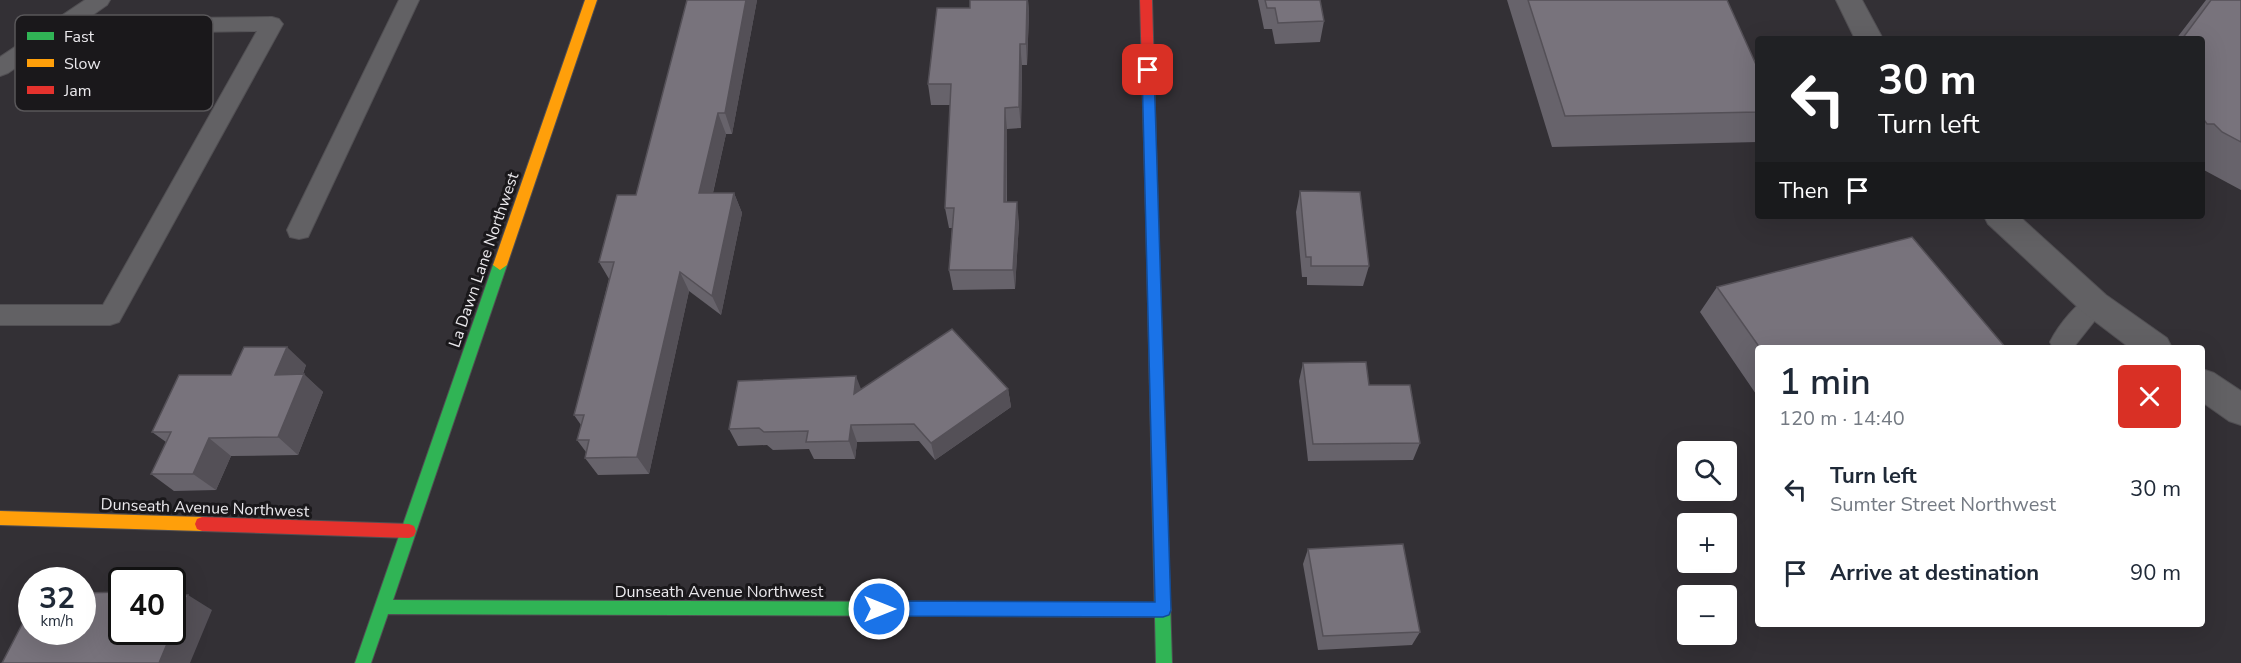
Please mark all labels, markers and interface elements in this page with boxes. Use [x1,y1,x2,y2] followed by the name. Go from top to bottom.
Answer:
[15,15,213,111] legend
[64,26,95,48] text: Fast
[1122,44,1173,95] pin
[1878,52,1977,109] text: 30 m
[64,53,101,75] text: Slow
[1131,53,1164,86] icon: arrive
[1779,60,1857,138] icon: left
[63,80,91,102] text: Jam
[1878,106,1979,143] text: Turn left
[444,169,524,350] street label: La Dawn Lane Northwest
[1841,174,1874,207] icon: arrive
[1779,176,1829,206] text: Then
[1779,358,1871,407] text: 1 min
[2118,365,2181,428] button: close
[1779,405,1905,432] text: 120 m · 14:40
[1677,441,1737,645] map controls
[1677,441,1737,501] button: search
[1830,461,1917,491] text: Turn left
[1779,473,1812,506] icon: left
[2130,474,2181,504] text: 30 m
[1830,491,2056,518] text: Sumter Street Northwest
[100,493,310,523] street label: Dunseath Avenue Northwest
[1677,513,1737,573] button: +
[1779,557,1812,590] icon: arrive
[1830,558,2039,588] text: Arrive at destination
[2130,558,2181,588] text: 90 m
[108,567,186,645] speed limit sign: 40
[847,577,911,641] position arrow
[39,578,75,619] text: 32
[615,581,824,603] street label: Dunseath Avenue Northwest
[1677,585,1737,645] button: −
[40,611,74,631] text: km/h

